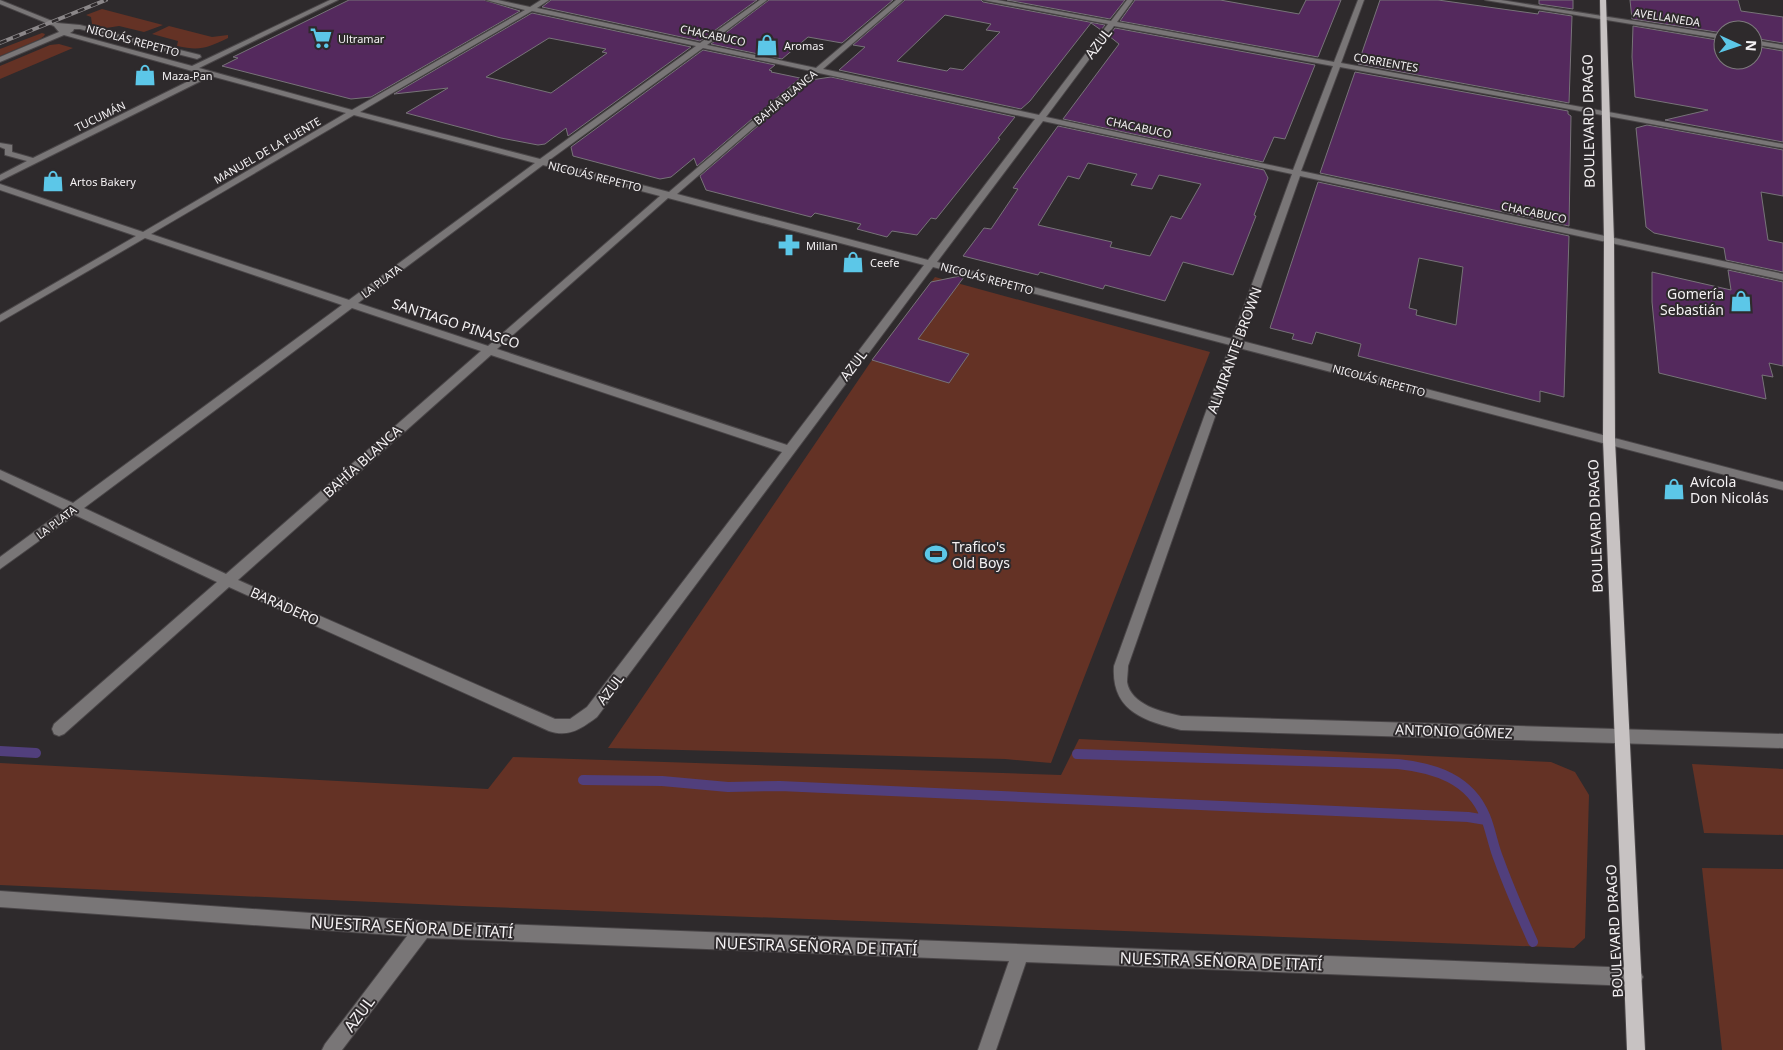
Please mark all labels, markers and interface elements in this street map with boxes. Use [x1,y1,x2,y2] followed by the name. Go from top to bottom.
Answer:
[1633,4,1702,30] street label: AVELLANEDA
[85,20,181,60] street label: NICOLÁS REPETTO
[1713,20,1763,70] north arrow
[679,21,747,49] street label: CHACABUCO
[1080,23,1116,63] street label: AZUL
[308,25,334,51] supermarket icon: Ultramar
[338,31,385,46] place label: Ultramar
[754,32,780,58] shop icon: Aromas
[784,38,824,53] place label: Aromas
[1742,40,1761,52] text: N
[1352,49,1420,75] street label: CORRIENTES
[1577,54,1599,188] street label: BOULEVARD DRAGO
[132,62,158,88] shop icon: Maza-Pan
[750,65,821,128] street label: BAHÍA BLANCA
[162,68,213,83] place label: Maza-Pan
[72,97,128,135] street label: TUCUMÁN
[211,113,323,187] street label: MANUEL DE LA FUENTE
[1105,113,1173,141] street label: CHACABUCO
[547,157,643,195] street label: NICOLÁS REPETTO
[40,168,66,194] shop icon: Artos Bakery
[70,174,136,189] place label: Artos Bakery
[1500,198,1568,226] street label: CHACABUCO
[776,232,802,258] pharmacy icon: Millan
[806,238,837,253] place label: Millan
[840,249,866,275] shop icon: Ceefe
[870,255,899,270] place label: Ceefe
[939,258,1035,298] street label: NICOLÁS REPETTO
[358,260,405,301] street label: LA PLATA
[1202,284,1266,416] street label: ALMIRANTE BROWN
[1660,284,1724,319] place label: Gomería Sebastián
[1728,288,1754,314] shop icon: Gomería Sebastián
[390,293,522,353] street label: SANTIAGO PINASCO
[835,345,871,385] street label: AZUL
[1331,360,1427,400] street label: NICOLÁS REPETTO
[319,421,405,501] street label: BAHÍA BLANCA
[1583,459,1607,593] street label: BOULEVARD DRAGO
[1690,472,1769,507] place label: Avícola Don Nicolás
[1661,476,1687,502] shop icon: Avícola Don Nicolás
[33,501,80,542] street label: LA PLATA
[952,537,1010,572] place label: Trafico's Old Boys
[923,541,949,567] sports icon: Trafico's Old Boys
[248,582,322,630] street label: BARADERO
[592,669,628,709] street label: AZUL
[1395,719,1513,743] street label: ANTONIO GÓMEZ
[1601,864,1627,998] street label: BOULEVARD DRAGO
[310,911,514,943] street label: NUESTRA SEÑORA DE ITATÍ
[714,931,918,961] street label: NUESTRA SEÑORA DE ITATÍ
[1119,946,1323,976] street label: NUESTRA SEÑORA DE ITATÍ
[338,992,380,1036] street label: AZUL

